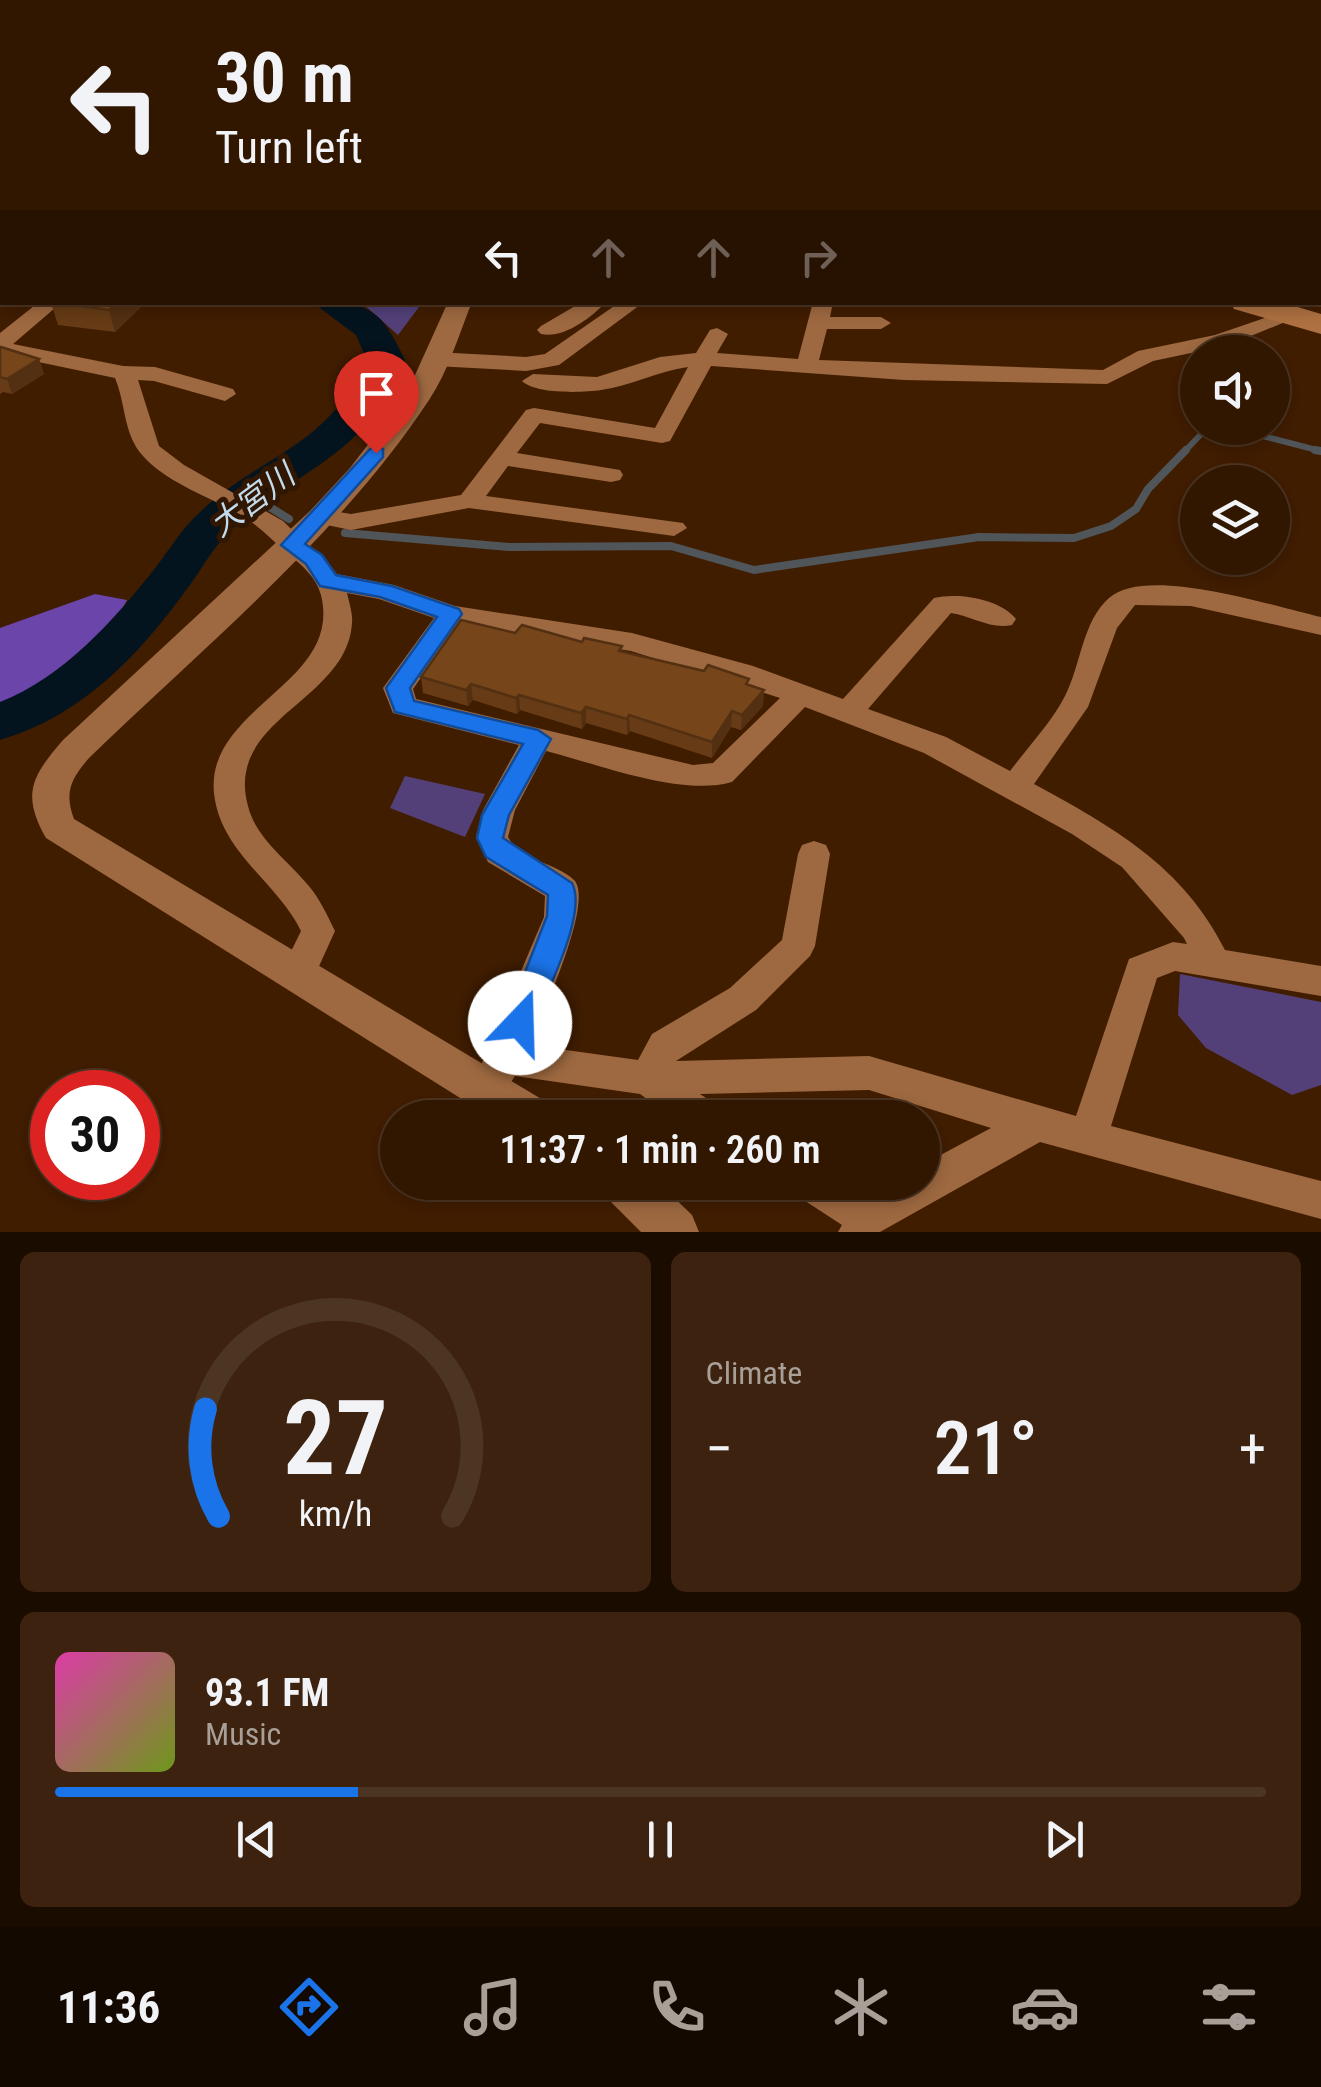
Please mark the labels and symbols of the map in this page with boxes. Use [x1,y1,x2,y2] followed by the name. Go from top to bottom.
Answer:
[334,351,419,454] pin
[202,454,304,544] water label: 大宮川
[468,971,572,1075] position arrow
[30,1070,160,1200] speed limit sign: 30

